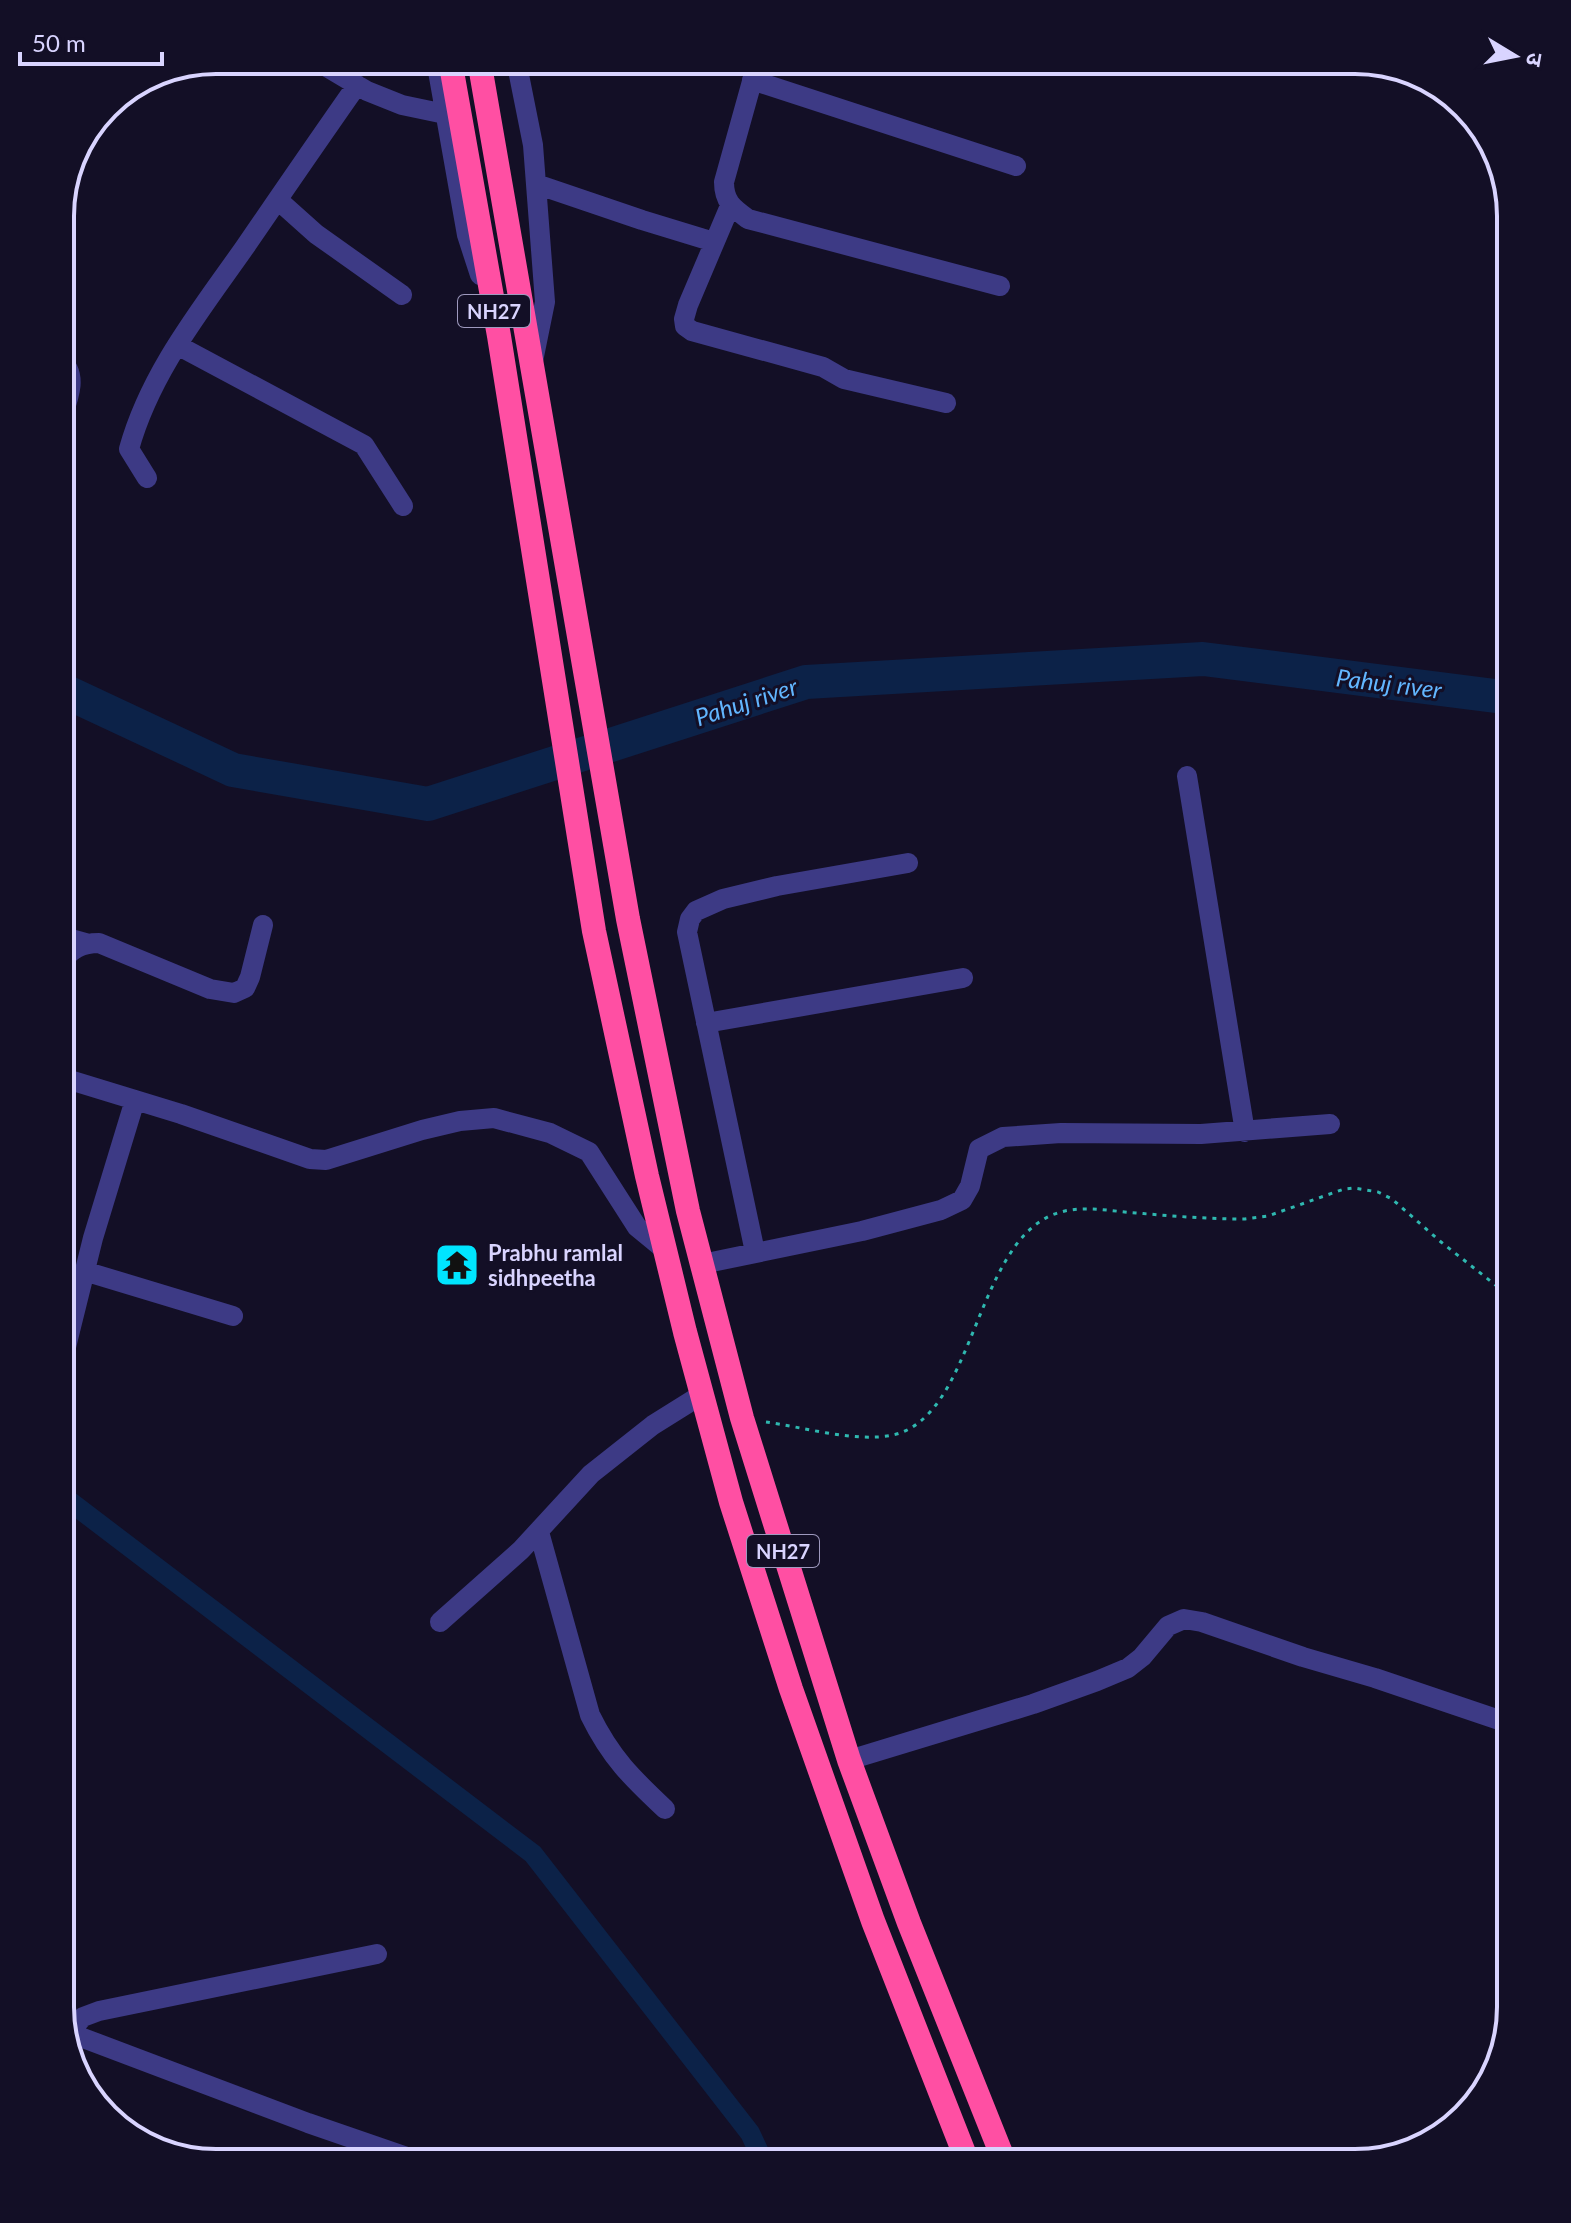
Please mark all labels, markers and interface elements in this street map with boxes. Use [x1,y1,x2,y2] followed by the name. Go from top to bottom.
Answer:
[20,16,162,66] scale bar
[1475,16,1555,96] north arrow
[32,28,86,57] text: 50 m
[1521,51,1550,69] text: उ
[458,295,530,327] road number: NH27
[1335,662,1444,704] water label: Pahuj river
[691,671,802,731] water label: Pahuj river
[488,1239,623,1291] place label: Prabhu ramlal sidhpeetha
[433,1241,481,1289] temple icon: Prabhu ramlal sidhpeetha
[747,1535,819,1567] road number: NH27

